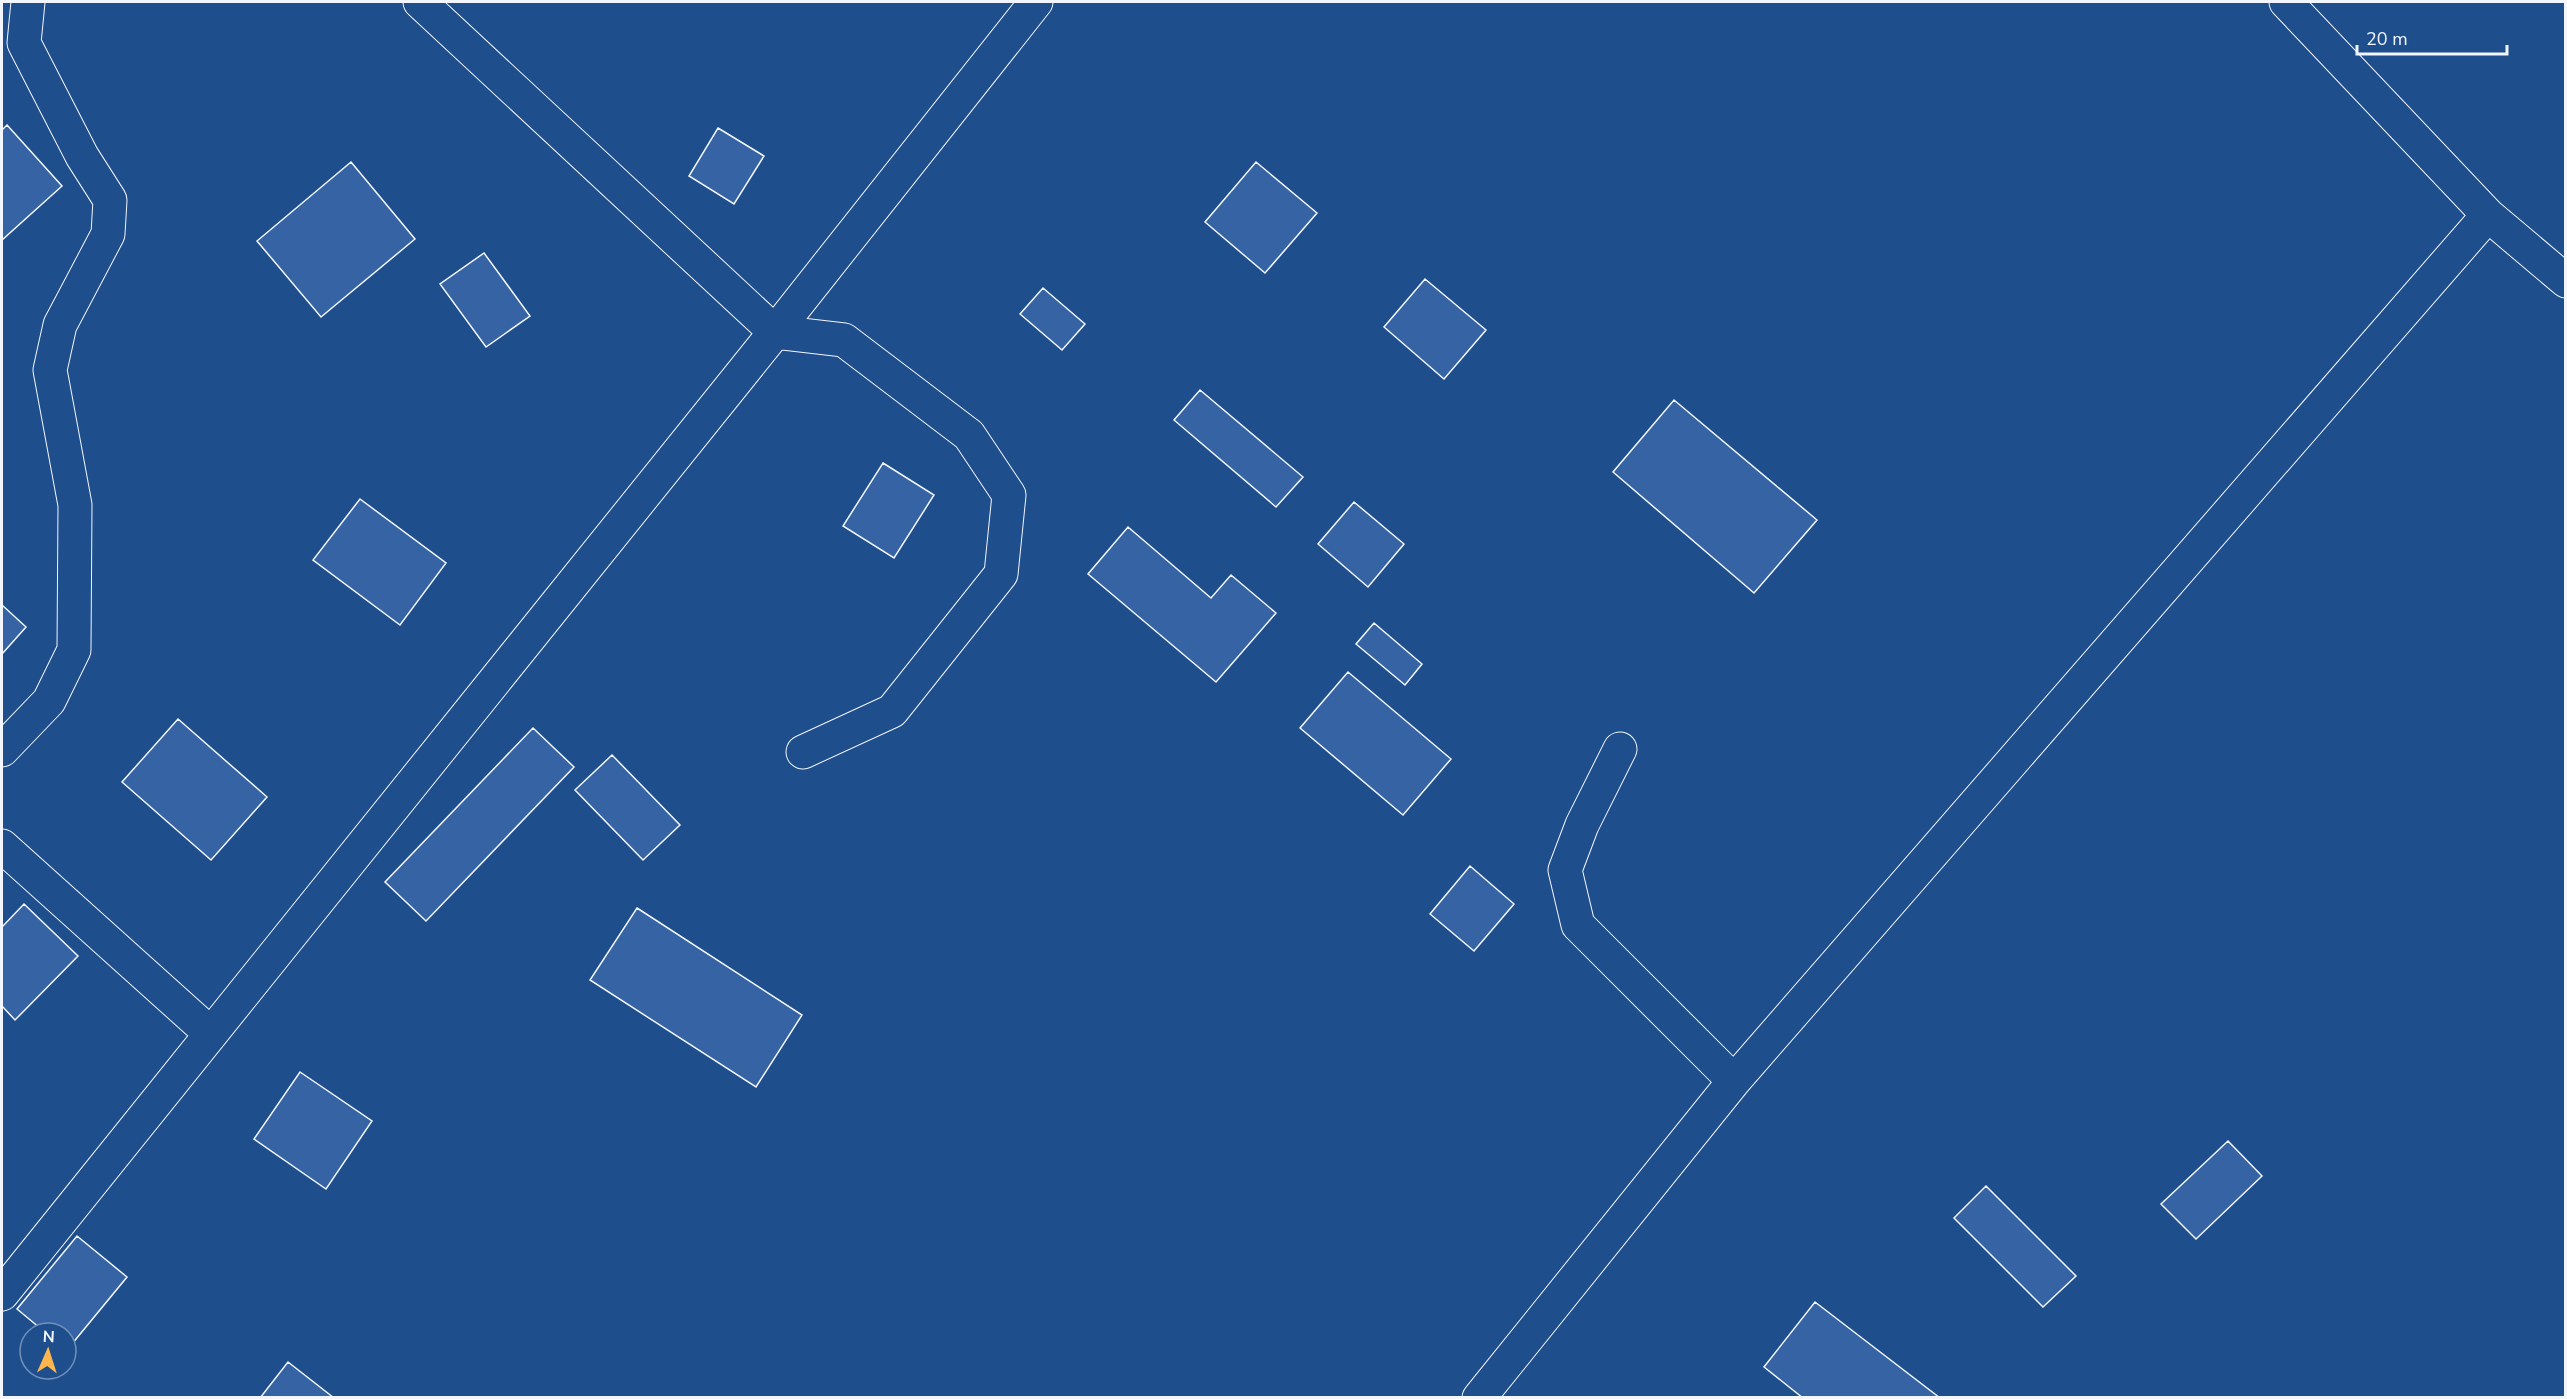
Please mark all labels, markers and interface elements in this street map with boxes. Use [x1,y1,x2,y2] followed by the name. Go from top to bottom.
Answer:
[2357,18,2507,56] scale bar
[2366,27,2408,51] text: 20 m
[18,1321,78,1381] north arrow
[42,1326,55,1348] text: N

